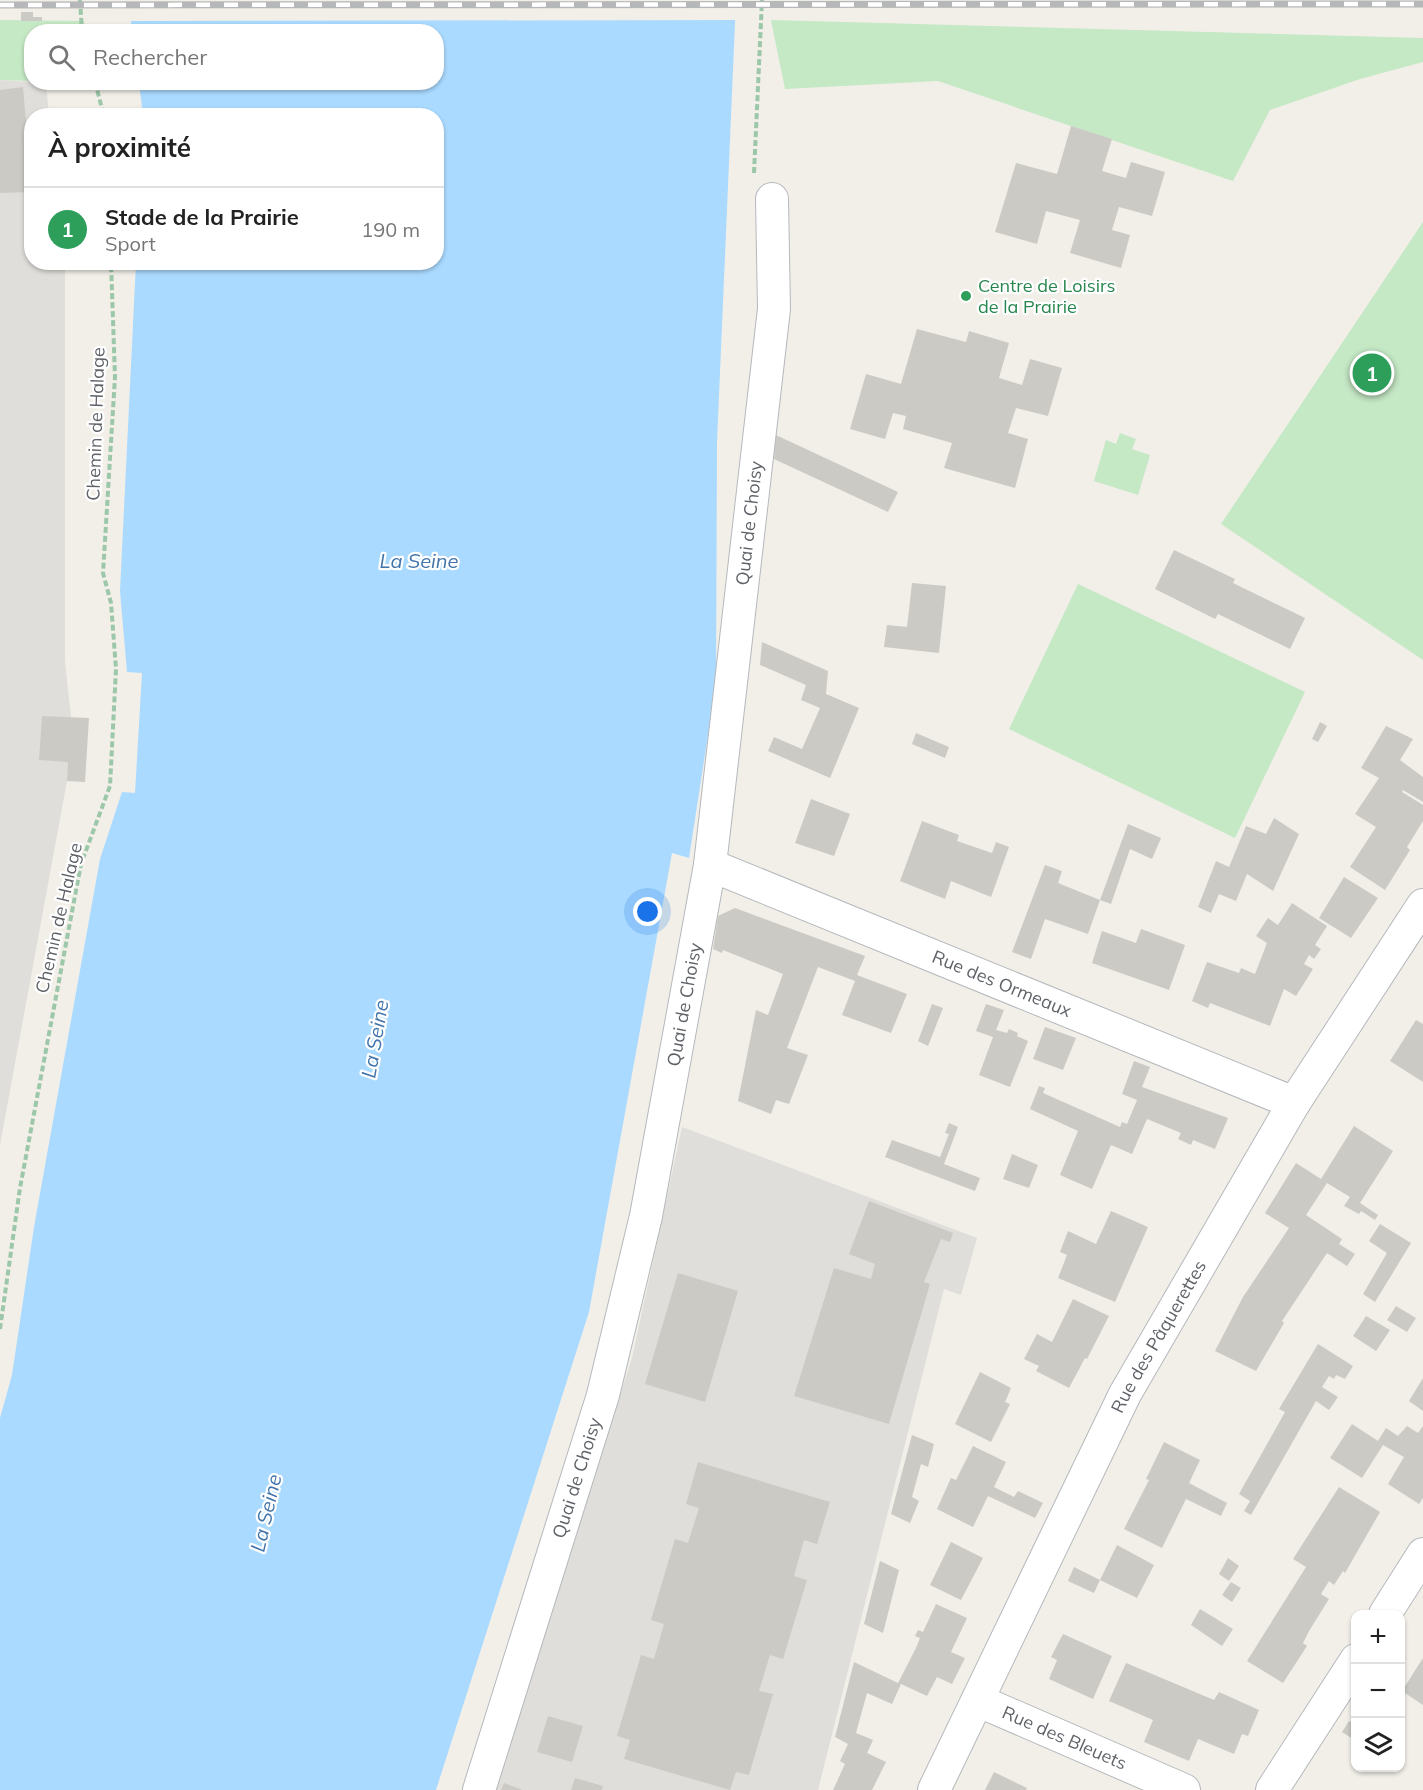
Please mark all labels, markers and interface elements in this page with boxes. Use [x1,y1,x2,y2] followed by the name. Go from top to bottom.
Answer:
[24,24,444,90] search box
[45,41,78,74] icon: search
[93,43,207,71] text: Rechercher
[48,131,191,164] text: À proximité
[105,203,299,231] text: Stade de la Prairie
[62,217,74,242] text: 1
[361,217,420,242] text: 190 m
[105,231,156,256] text: Sport
[978,274,1115,318] place label: Centre de Loisirs de la Prairie
[959,289,973,303] marker: Centre de Loisirs de la Prairie
[81,347,110,501] street label: Chemin de Halage
[1352,350,1392,395] pin: 1
[730,459,767,587] street label: Quai de Choisy
[380,548,459,573] water label: La Seine
[30,840,87,995] street label: Chemin de Halage
[633,897,662,926] your location
[662,940,707,1068] street label: Quai de Choisy
[929,945,1075,1022] street label: Rue des Ormeaux
[355,998,394,1080] water label: La Seine
[1106,1256,1211,1417] street label: Rue des Pâquerettes
[547,1414,606,1541] street label: Quai de Choisy
[244,1472,287,1554] water label: La Seine
[1351,1610,1405,1772] map controls
[1351,1610,1405,1664] button: +
[1351,1664,1405,1718] button: −
[999,1700,1130,1775] street label: Rue des Bleuets
[1351,1718,1405,1772] button: layers

